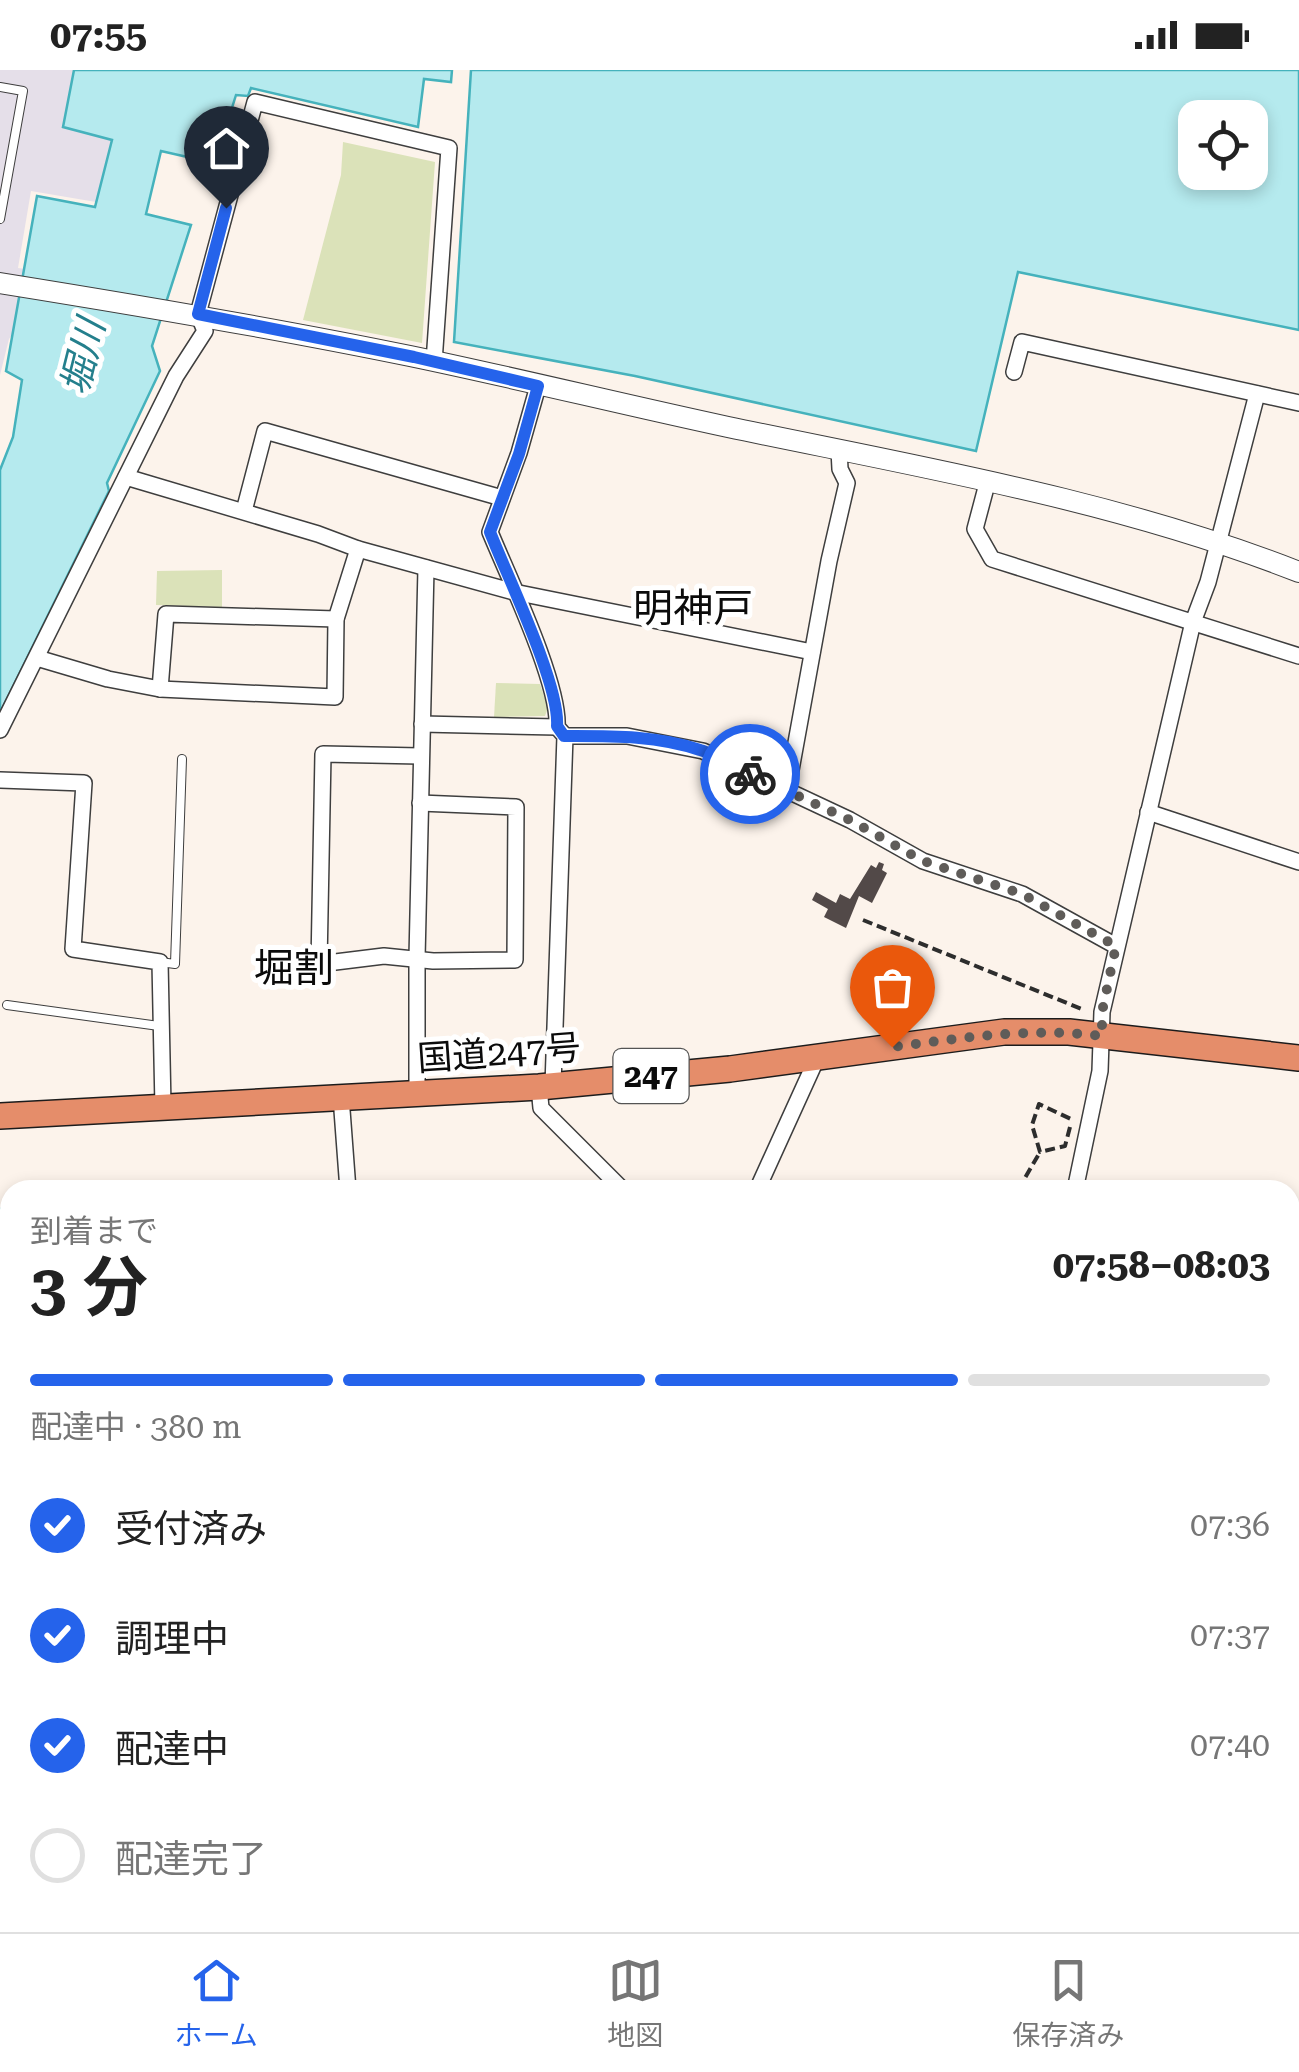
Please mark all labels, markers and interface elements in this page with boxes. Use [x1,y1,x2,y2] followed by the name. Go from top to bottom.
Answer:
[50,13,147,57] text: 07:55
[1178,100,1268,190] map controls
[1178,100,1268,190] button: locate
[184,106,269,209] pin
[199,121,254,176] icon: home
[52,311,115,399] water label: 堀川
[633,585,753,632] district label: 明神戸
[700,724,800,824] courier
[723,747,778,802] icon: bike
[254,945,334,992] district label: 堀割
[850,945,935,1048] pin
[865,960,920,1015] icon: bag
[416,1027,582,1080] street label: 国道247号
[614,1049,688,1103] road number: 247
[30,1212,158,1250] text: 到着まで
[1053,1243,1270,1287] text: 07:58–08:03
[30,1250,148,1326] text: 3 分
[30,1408,241,1446] text: 配達中 · 380 m
[30,1498,85,1553] icon: check
[1190,1506,1270,1544] text: 07:36
[115,1507,267,1551] text: 受付済み
[30,1608,85,1663] icon: check
[1190,1616,1270,1654] text: 07:37
[115,1617,229,1661] text: 調理中
[30,1718,85,1773] icon: check
[1190,1726,1270,1764] text: 07:40
[115,1727,229,1771] text: 配達中
[115,1837,267,1881] text: 配達完了
[175,1953,258,2053] tab: ホーム
[607,1953,663,2053] tab: 地図
[1012,1953,1124,2053] tab: 保存済み

